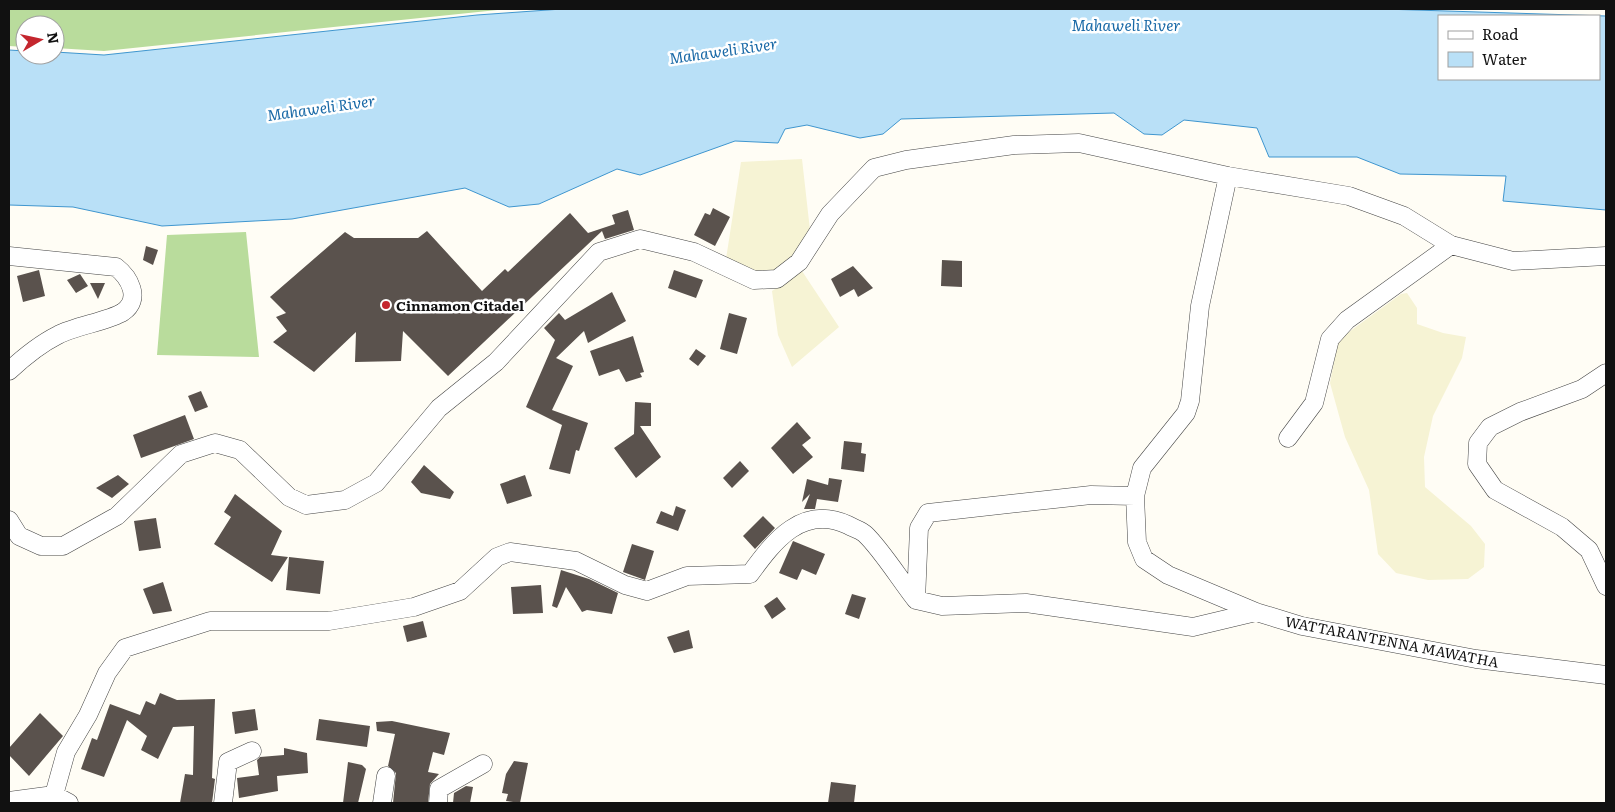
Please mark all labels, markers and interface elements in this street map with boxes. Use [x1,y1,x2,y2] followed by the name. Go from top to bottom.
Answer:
[1072,13,1180,36] water label: Mahaweli River
[15,15,65,65] north arrow
[1438,15,1600,80] legend
[1482,22,1518,45] text: Road
[43,30,65,45] text: N
[667,31,779,69] water label: Mahaweli River
[1482,47,1527,70] text: Water
[265,88,377,126] water label: Mahaweli River
[396,295,524,315] place label: Cinnamon Citadel
[380,299,392,311] marker: Cinnamon Citadel
[1283,610,1501,672] street label: WATTARANTENNA MAWATHA

